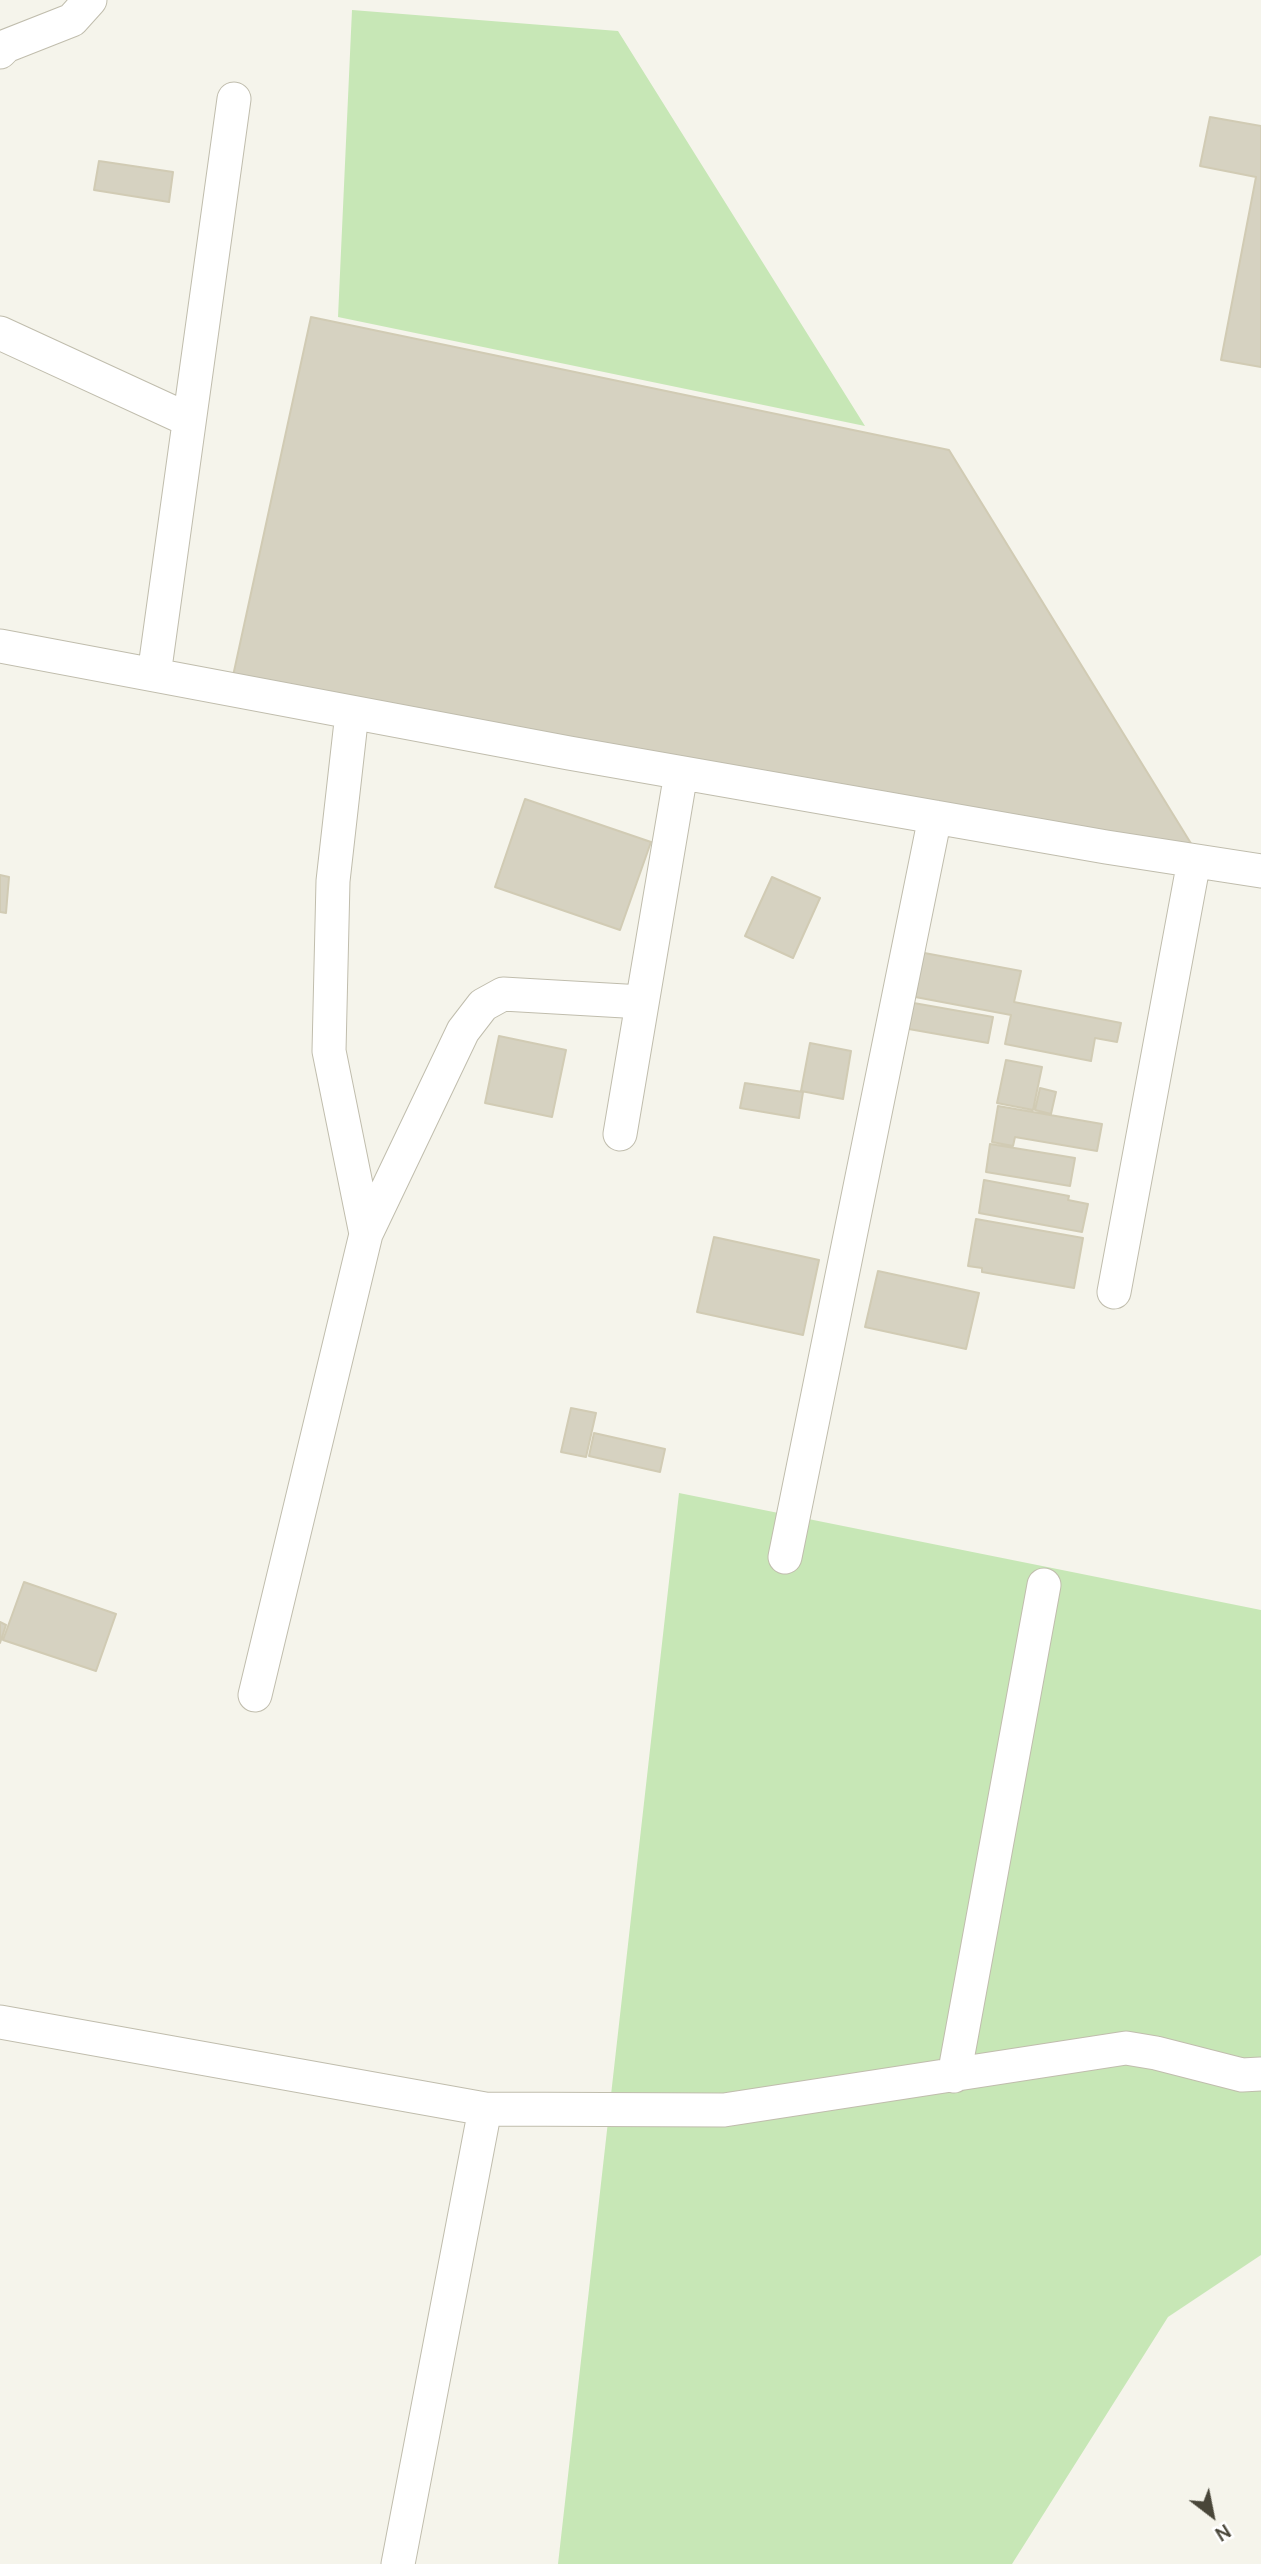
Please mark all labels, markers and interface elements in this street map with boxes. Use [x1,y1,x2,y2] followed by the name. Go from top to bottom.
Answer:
[1177,2480,1247,2550] north arrow
[1210,2518,1236,2547] text: N

